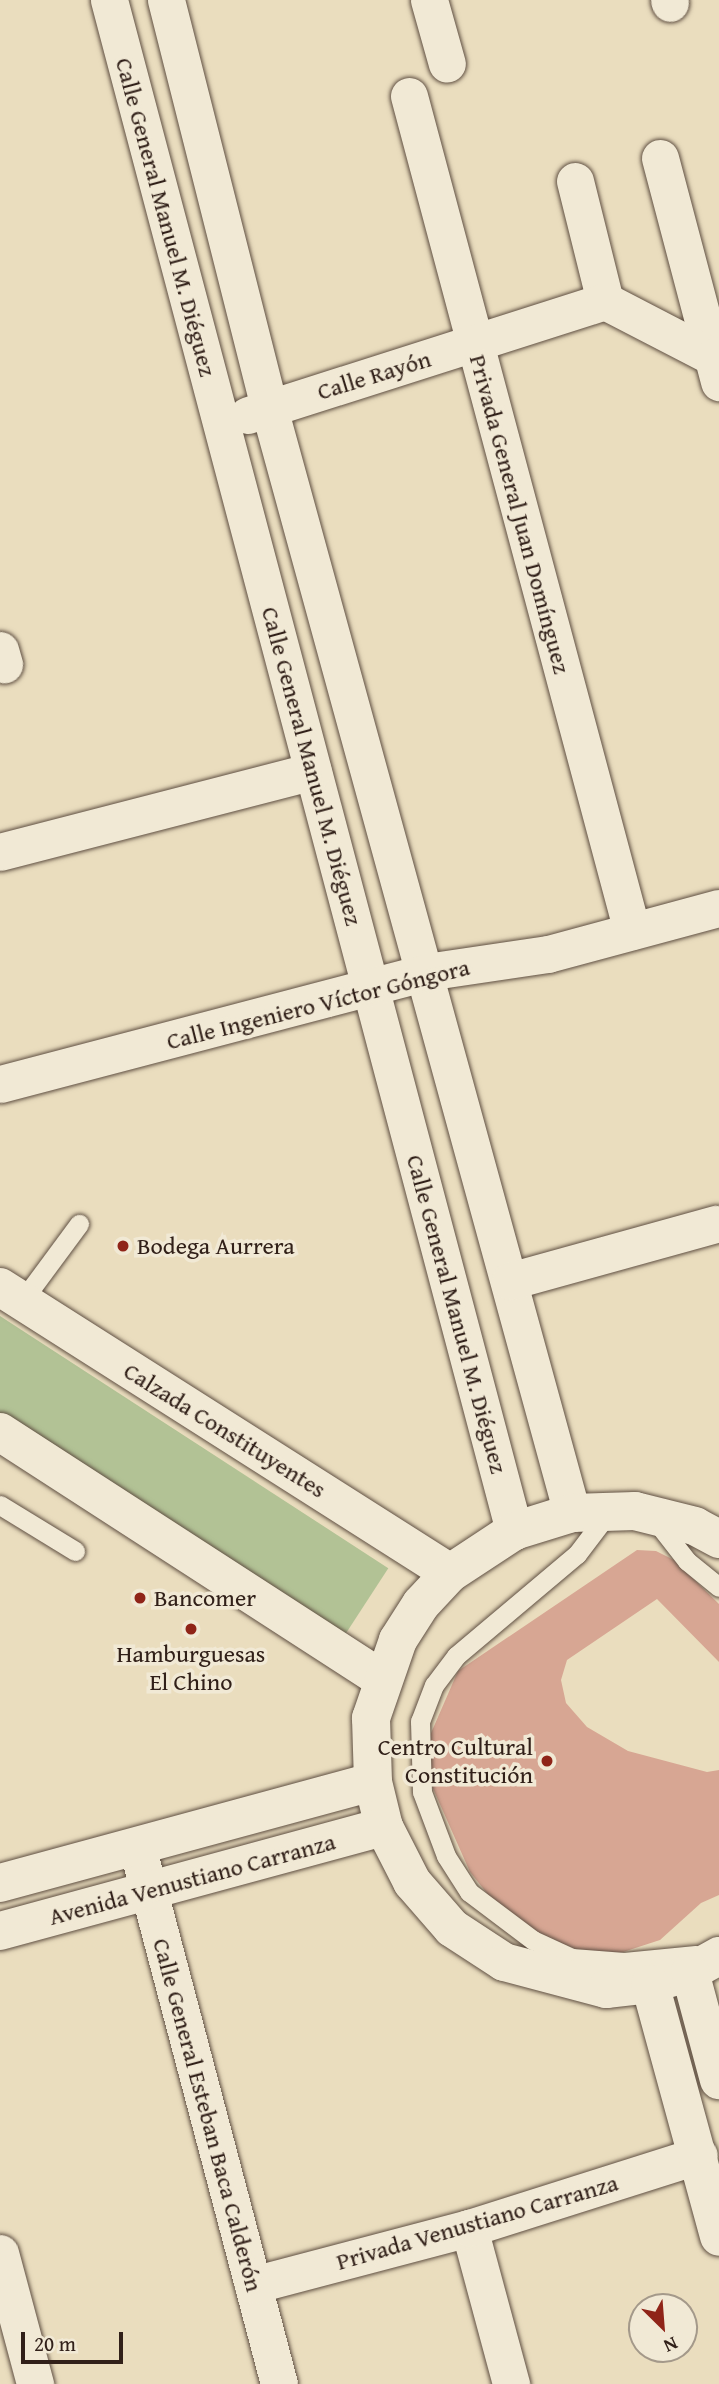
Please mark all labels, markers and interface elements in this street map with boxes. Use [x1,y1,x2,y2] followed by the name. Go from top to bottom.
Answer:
[110,55,222,379] street label: Calle General Manuel M. Diéguez
[314,344,434,406] street label: Calle Rayón
[464,351,576,677] street label: Privada General Juan Domínguez
[256,604,368,928] street label: Calle General Manuel M. Diéguez
[164,952,472,1056] street label: Calle Ingeniero Víctor Góngora
[401,1152,513,1476] street label: Calle General Manuel M. Diéguez
[137,1232,295,1260] place label: Bodega Aurrera
[115,1238,131,1254] marker: Bodega Aurrera
[119,1356,331,1504] street label: Calzada Constituyentes
[154,1584,256,1612] place label: Bancomer
[132,1590,148,1606] marker: Bancomer
[183,1621,199,1637] marker: Hamburguesas El Chino
[117,1640,265,1696] place label: Hamburguesas El Chino
[378,1733,533,1789] place label: Centro Cultural Constitución
[539,1753,555,1769] marker: Centro Cultural Constitución
[46,1827,338,1931] street label: Avenida Venustiano Carranza
[147,1935,269,2295] street label: Calle General Esteban Baca Calderón
[333,2168,621,2276] street label: Privada Venustiano Carranza
[628,2293,698,2363] north arrow
[24,2318,126,2362] scale bar
[34,2328,76,2359] text: 20 m
[659,2330,683,2361] text: N

